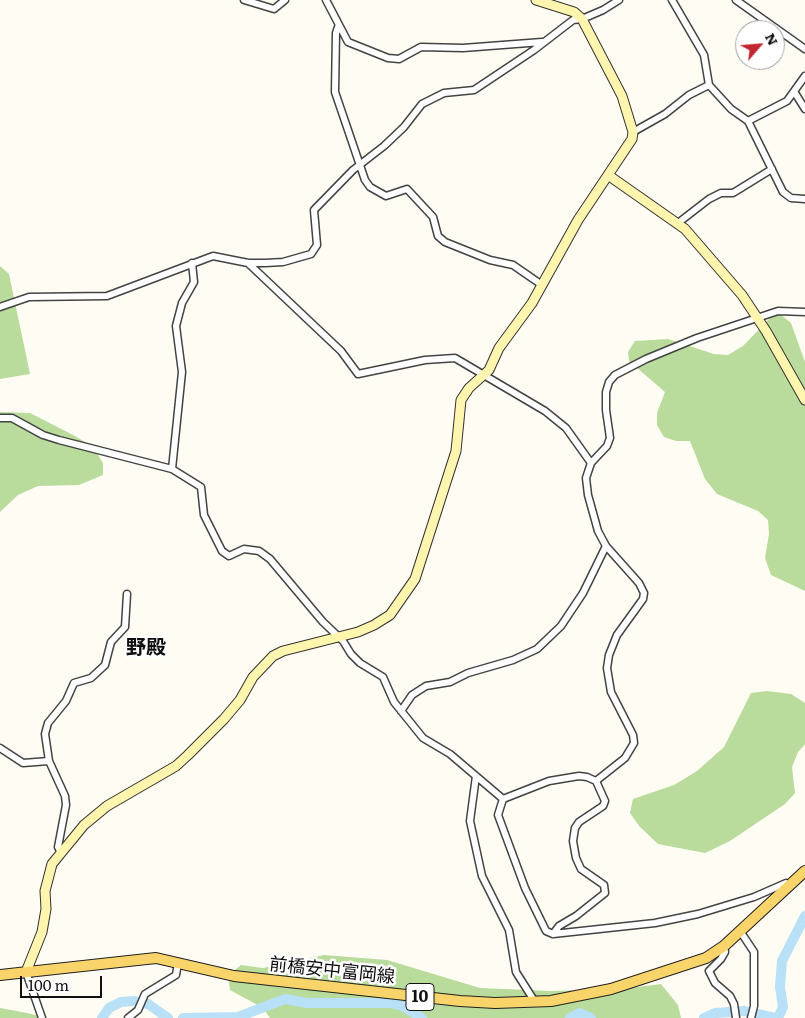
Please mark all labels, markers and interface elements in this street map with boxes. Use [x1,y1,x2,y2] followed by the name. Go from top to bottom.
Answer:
[735,20,785,70] north arrow
[761,29,784,48] text: N
[126,636,166,660] district label: 野殿
[268,954,396,988] street label: 前橋安中富岡線
[22,966,105,998] scale bar
[28,973,69,996] text: 100 m
[406,984,434,1010] road number: 10

